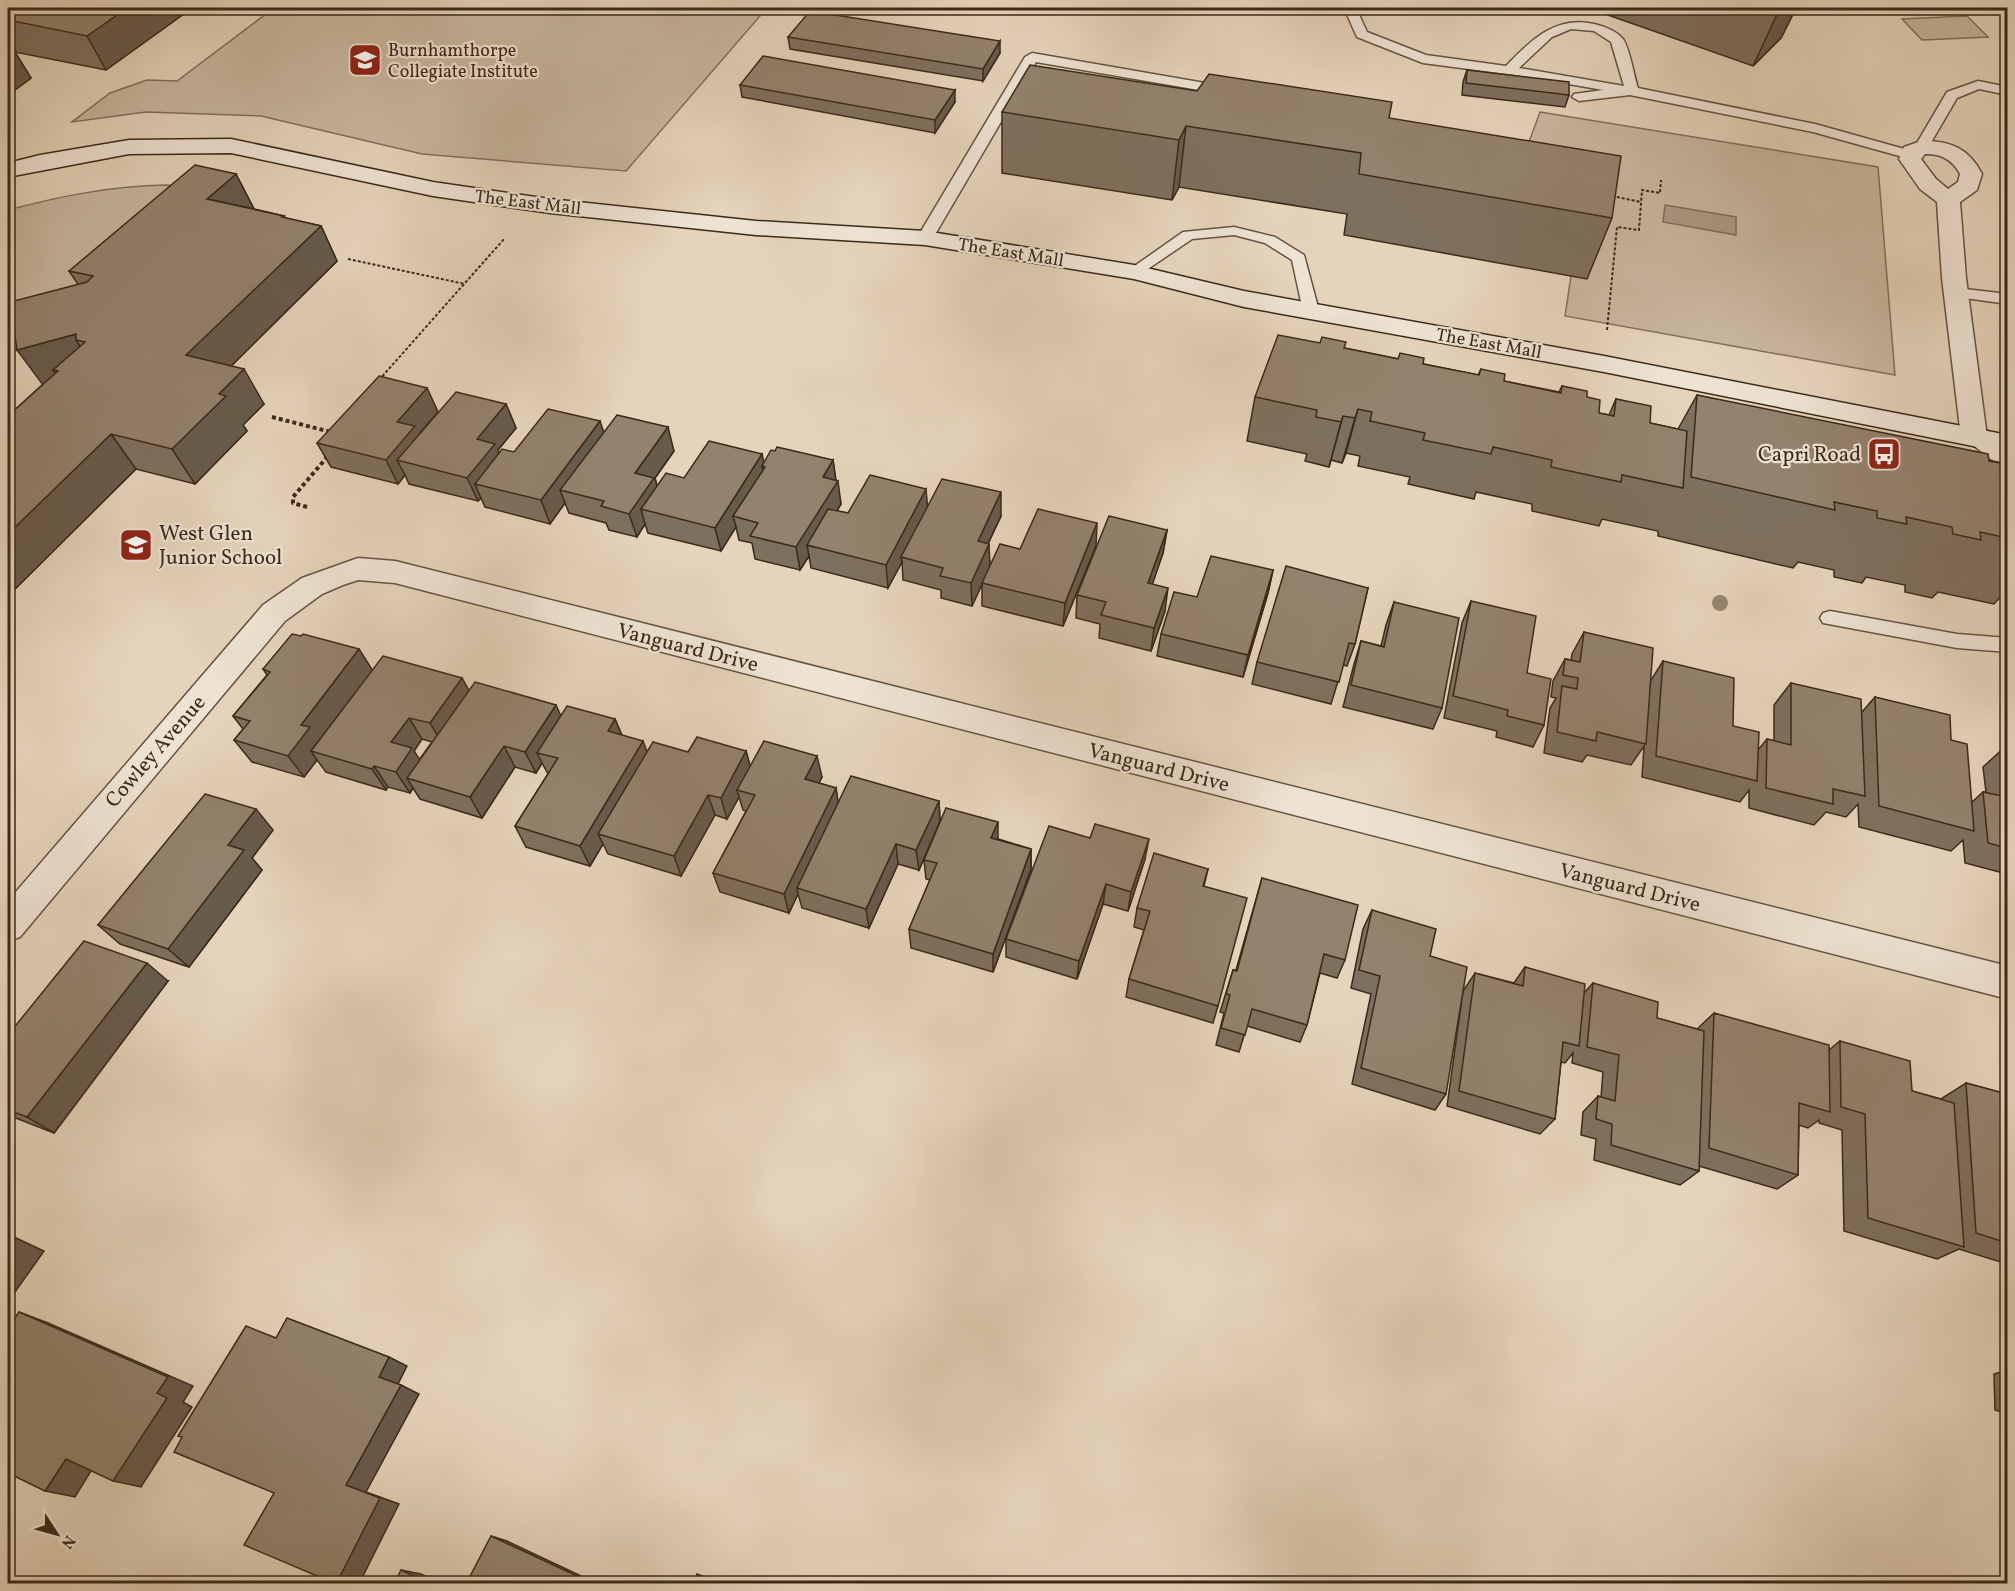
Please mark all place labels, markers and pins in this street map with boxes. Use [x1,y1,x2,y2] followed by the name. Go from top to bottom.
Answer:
[388,39,538,85] place label: Burnhamthorpe Collegiate Institute
[347,42,383,78] school or university icon: Burnhamthorpe Collegiate Institute
[1866,436,1902,472] bus stop icon: Capri Road
[1758,441,1861,470] place label: Capri Road
[159,520,282,573] place label: West Glen Junior School
[118,527,154,563] school or university icon: West Glen Junior School

